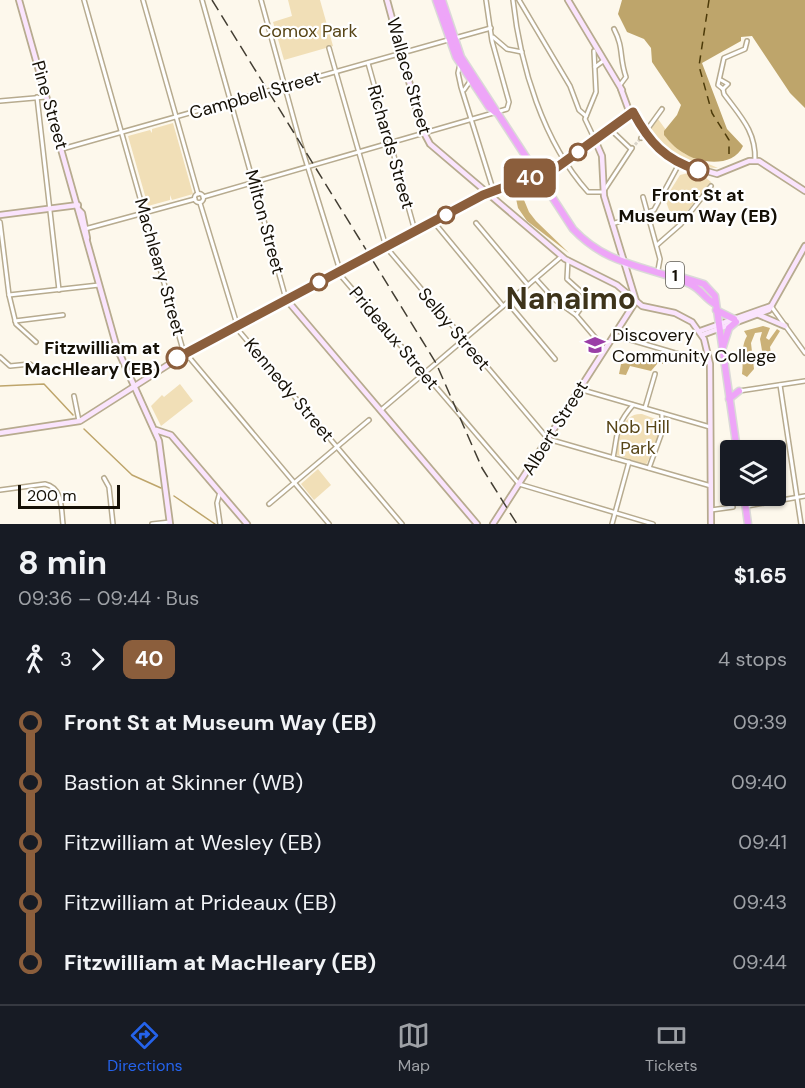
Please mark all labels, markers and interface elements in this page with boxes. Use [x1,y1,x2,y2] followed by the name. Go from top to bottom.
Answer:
[381,15,437,137] street label: Wallace Street
[258,19,358,43] park label: Comox Park
[26,58,74,152] street label: Pine Street
[187,65,323,125] street label: Campbell Street
[362,82,420,212] street label: Richards Street
[569,143,587,161] unlabelled marker
[503,158,557,198] line badge: 40
[687,159,709,181] marker: Front St at Museum Way (EB)
[516,164,544,192] text: 40
[240,167,290,277] street label: Milton Street
[619,183,777,228] place label: Front St at Museum Way (EB)
[129,195,191,339] street label: Machleary Street
[437,206,455,224] unlabelled marker
[666,262,684,288] road number: 1
[310,273,328,291] unlabelled marker
[506,279,636,318] district label: Nanaimo
[344,281,444,395] street label: Prideaux Street
[412,283,496,375] street label: Selby Street
[612,323,776,368] place label: Discovery Community College
[239,333,339,447] street label: Kennedy Street
[583,333,607,357] school or university icon: Discovery Community College
[25,336,160,381] place label: Fitzwilliam at MacHleary (EB)
[166,347,188,369] marker: Fitzwilliam at MacHleary (EB)
[516,376,594,480] street label: Albert Street
[606,415,670,460] park label: Nob Hill Park
[720,440,786,506] map controls
[720,440,786,506] button: layers
[18,482,120,510] scale bar
[27,485,76,506] text: 200 m
[18,541,107,584] text: 8 min
[734,561,787,590] text: $1.65
[18,585,199,611] text: 09:36 – 09:44 · Bus
[18,643,51,676] icon: walk
[81,643,114,676] icon: forward
[135,645,163,673] text: 40
[60,646,72,672] text: 3
[718,646,787,672] text: 4 stops
[64,708,376,737] text: Front St at Museum Way (EB)
[733,709,787,735] text: 09:39
[64,768,303,797] text: Bastion at Skinner (WB)
[731,769,787,795] text: 09:40
[64,828,321,857] text: Fitzwilliam at Wesley (EB)
[738,829,787,855] text: 09:41
[64,888,336,917] text: Fitzwilliam at Prideaux (EB)
[733,889,787,915] text: 09:43
[64,948,376,977] text: Fitzwilliam at MacHleary (EB)
[732,949,787,975] text: 09:44
[107,1019,183,1076] tab: Directions
[397,1019,430,1076] tab: Map
[645,1019,698,1076] tab: Tickets

